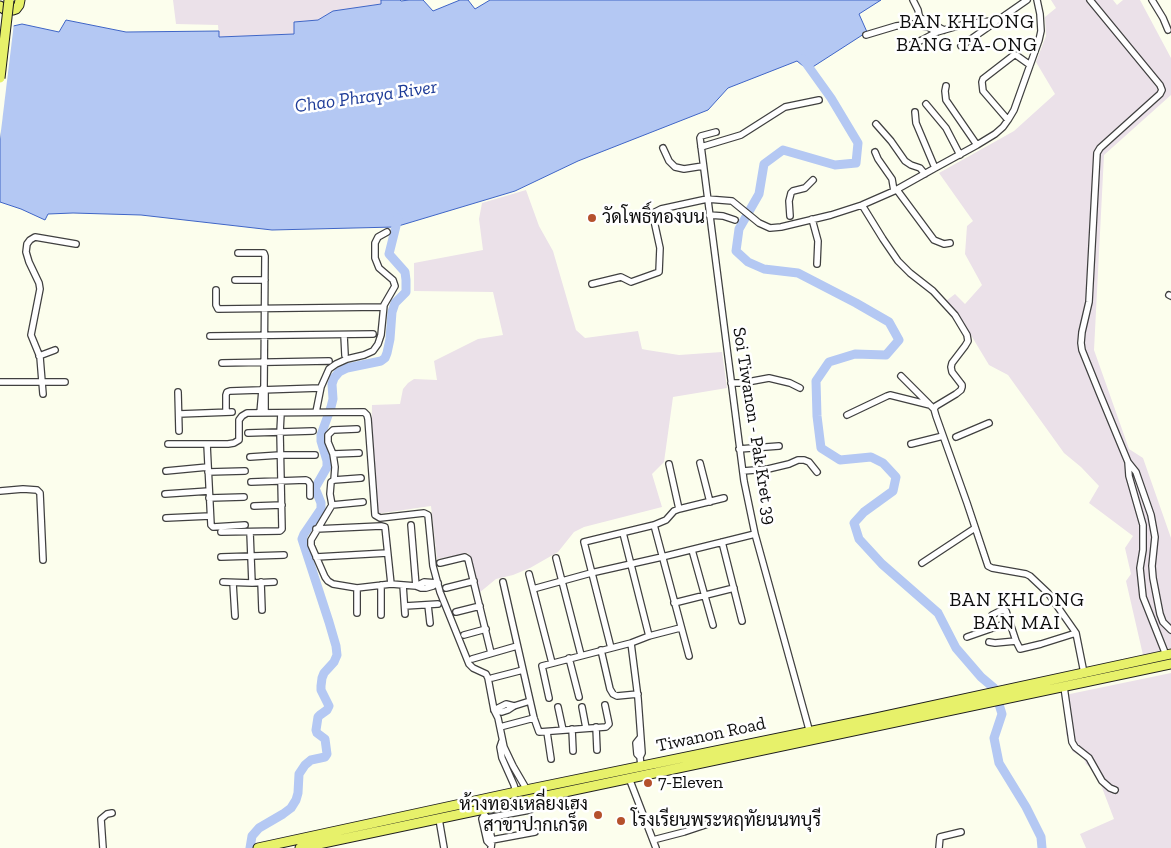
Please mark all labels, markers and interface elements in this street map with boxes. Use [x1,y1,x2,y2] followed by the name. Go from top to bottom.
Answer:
[895,10,1039,57] district label: BAN KHLONG BANG TA-ONG
[293,76,439,118] water label: Chao Phraya River
[602,207,705,229] place label: วัดโพธิ์ทองบน
[586,212,598,224] marker: วัดโพธิ์ทองบน
[728,326,780,526] street label: Soi Tiwanon - Pak Kret 39
[948,588,1086,635] district label: BAN KHLONG BAN MAI
[654,713,768,757] street label: Tiwanon Road
[658,772,723,794] place label: 7-Eleven
[642,777,654,789] marker: 7-Eleven
[459,794,588,836] place label: ห้างทองเหลี่ยงเฮง สาขาปากเกร็ด
[592,809,604,821] marker: ห้างทองเหลี่ยงเฮง สาขาปากเกร็ด
[631,810,821,832] place label: โรงเรียนพระหฤทัยนนทบุรี
[615,815,627,827] marker: โรงเรียนพระหฤทัยนนทบุรี

